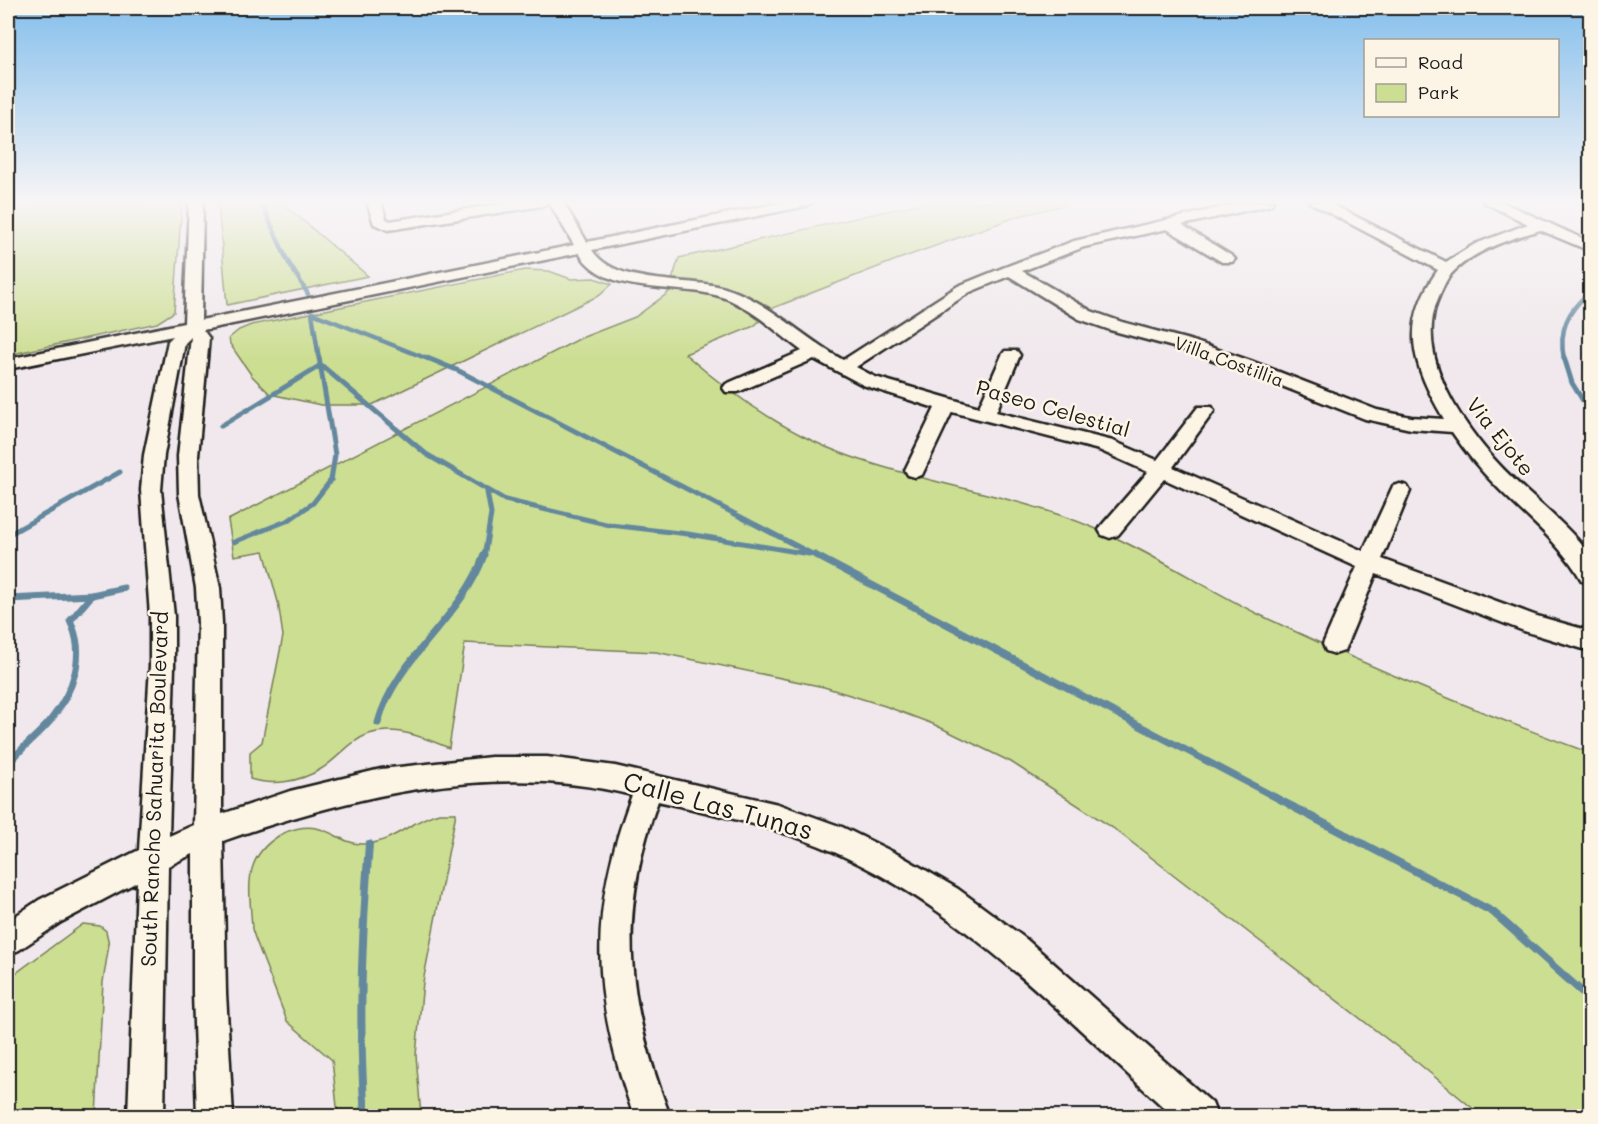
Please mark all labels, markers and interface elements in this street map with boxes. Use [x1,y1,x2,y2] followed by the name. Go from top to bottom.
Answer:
[1364,39,1559,117] legend
[1418,50,1463,74] text: Road
[1418,80,1459,104] text: Park
[1171,330,1287,392] street label: Villa Costillia
[973,373,1133,442] street label: Paseo Celestial
[1461,391,1541,481] street label: Via Ejote
[134,611,173,967] street label: South Rancho Sahuarita Boulevard
[620,763,817,847] street label: Calle Las Tunas

